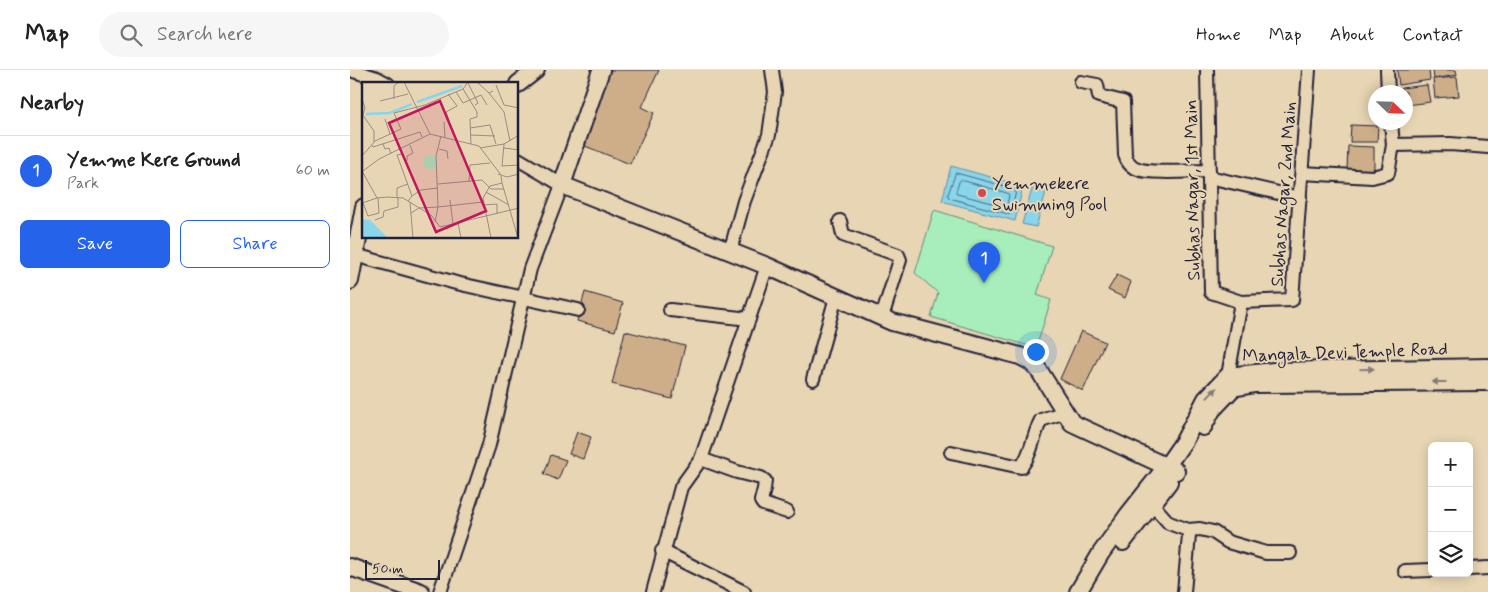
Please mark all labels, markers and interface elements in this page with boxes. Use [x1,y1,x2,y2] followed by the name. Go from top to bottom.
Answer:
[99,12,449,57] search box
[25,19,69,50] text: Map
[117,21,145,49] icon: search
[157,22,253,47] text: Search here
[1196,23,1241,47] text: Home
[1269,23,1302,47] text: Map
[1330,23,1374,47] text: About
[1402,23,1463,47] text: Contact
[362,82,519,239] inset map
[1368,85,1413,130] north arrow
[20,89,84,117] text: Nearby
[1179,99,1208,281] street label: Subhas Nagar, 1st Main
[1266,101,1303,288] street label: Subhas Nagar, 2nd Main
[67,148,241,173] text: Yemme Kere Ground
[32,160,40,181] text: 1
[296,160,330,181] text: 60 m
[992,172,1107,218] place label: Yemmekere Swimming Pool
[67,173,99,194] text: Park
[976,187,988,199] marker: Yemmekere Swimming Pool
[20,220,170,268] button: Save
[180,220,330,268] button: Share
[968,242,1000,283] pin: 1
[1242,337,1448,370] street label: Mangala Devi Temple Road
[1023,339,1049,365] your location
[1360,365,1376,373] one-way arrow
[1431,378,1447,386] one-way arrow
[1206,387,1218,399] one-way arrow
[1428,442,1473,577] map controls
[1428,442,1473,487] button: +
[1428,487,1473,532] button: −
[1428,532,1473,577] button: layers
[365,557,440,580] scale bar
[372,560,403,578] text: 50 m

